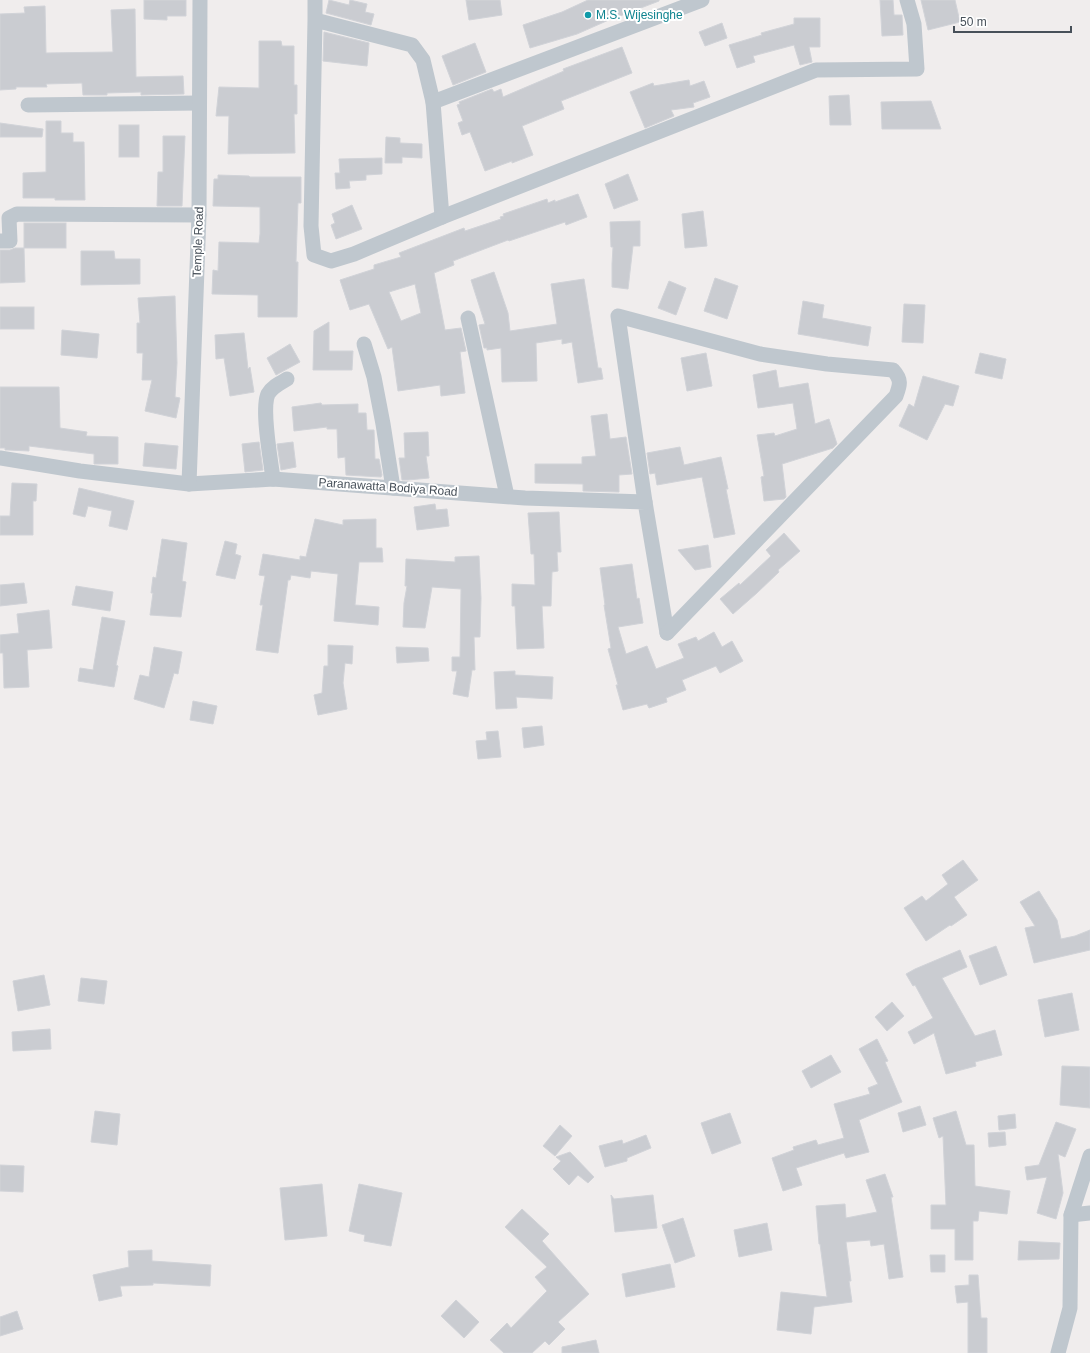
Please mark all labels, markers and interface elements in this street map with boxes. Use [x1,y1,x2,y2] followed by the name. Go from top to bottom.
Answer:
[596,8,683,22] place label: M.S. Wijesinghe
[954,8,1071,34] scale bar
[583,10,593,20] marker: M.S. Wijesinghe
[960,15,987,29] text: 50 m
[190,206,206,278] street label: Temple Road
[318,475,458,499] street label: Paranawatta Bodiya Road

